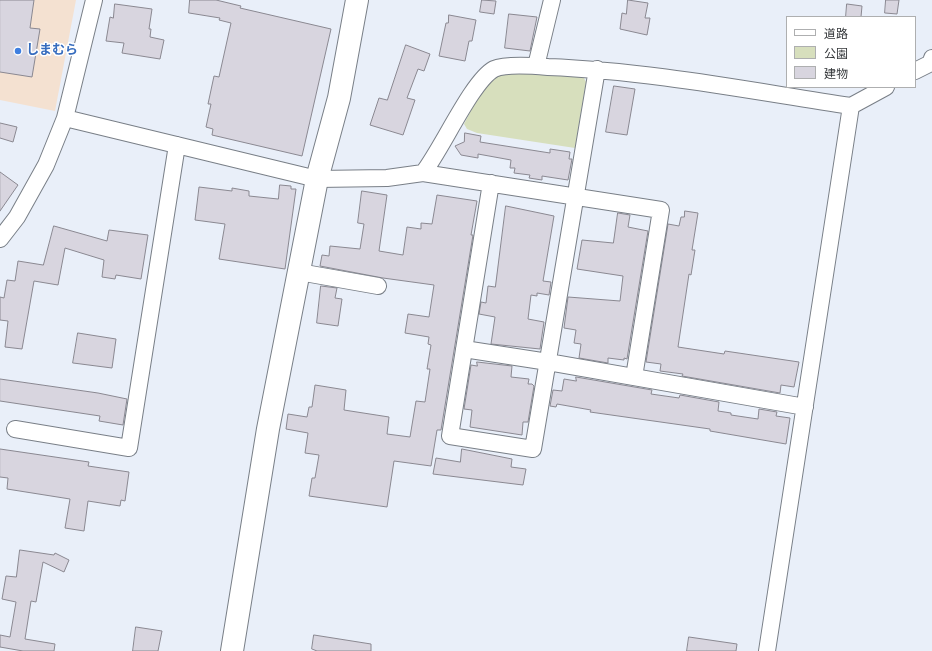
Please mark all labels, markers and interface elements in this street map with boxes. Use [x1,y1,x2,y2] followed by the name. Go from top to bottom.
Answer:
[786,16,916,88] legend
[824,27,848,41] text: 道路
[26,43,78,59] place label: しまむら
[13,46,23,56] marker: しまむら
[824,47,848,61] text: 公園
[824,67,848,81] text: 建物

